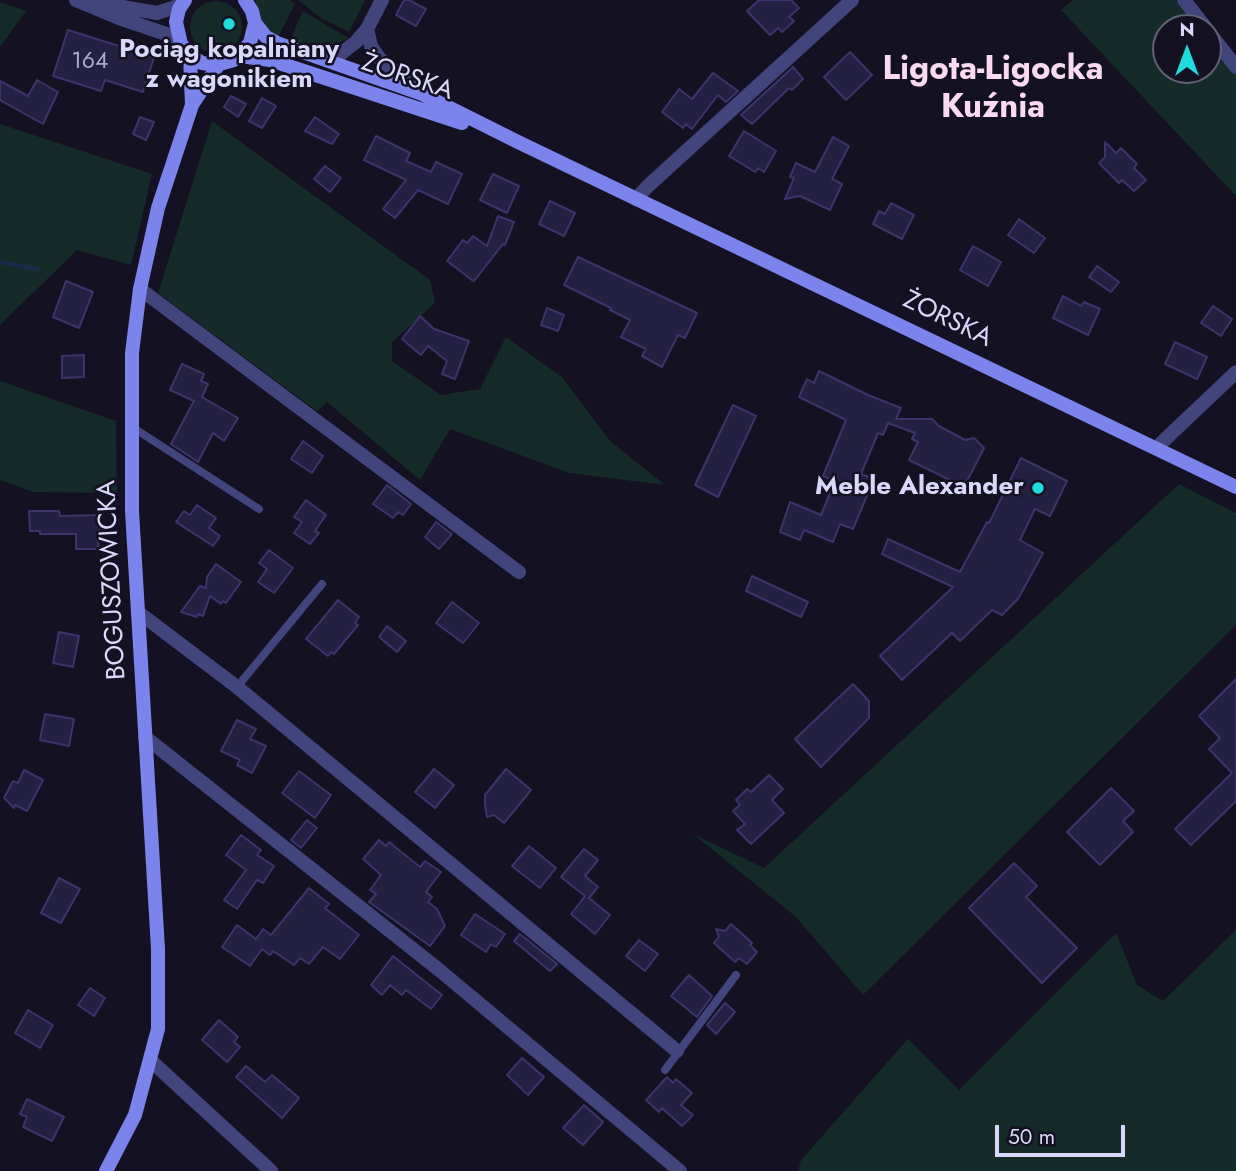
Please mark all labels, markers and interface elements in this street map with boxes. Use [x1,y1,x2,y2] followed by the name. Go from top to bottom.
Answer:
[1152,14,1222,84] north arrow
[221,16,237,32] marker: Pociąg kopalniany z wagonikiem
[1179,16,1195,43] text: N
[119,35,339,96] place label: Pociąg kopalniany z wagonikiem
[71,48,109,76] house number: 164
[357,48,457,108] street label: ŻORSKA
[882,51,1104,129] district label: Ligota-Ligocka Kuźnia
[897,285,997,355] street label: ŻORSKA
[815,472,1024,504] place label: Meble Alexander
[92,479,134,681] street label: BOGUSZOWICKA
[1030,480,1046,496] marker: Meble Alexander
[998,1112,1128,1156] scale bar
[1008,1122,1055,1152] text: 50 m

